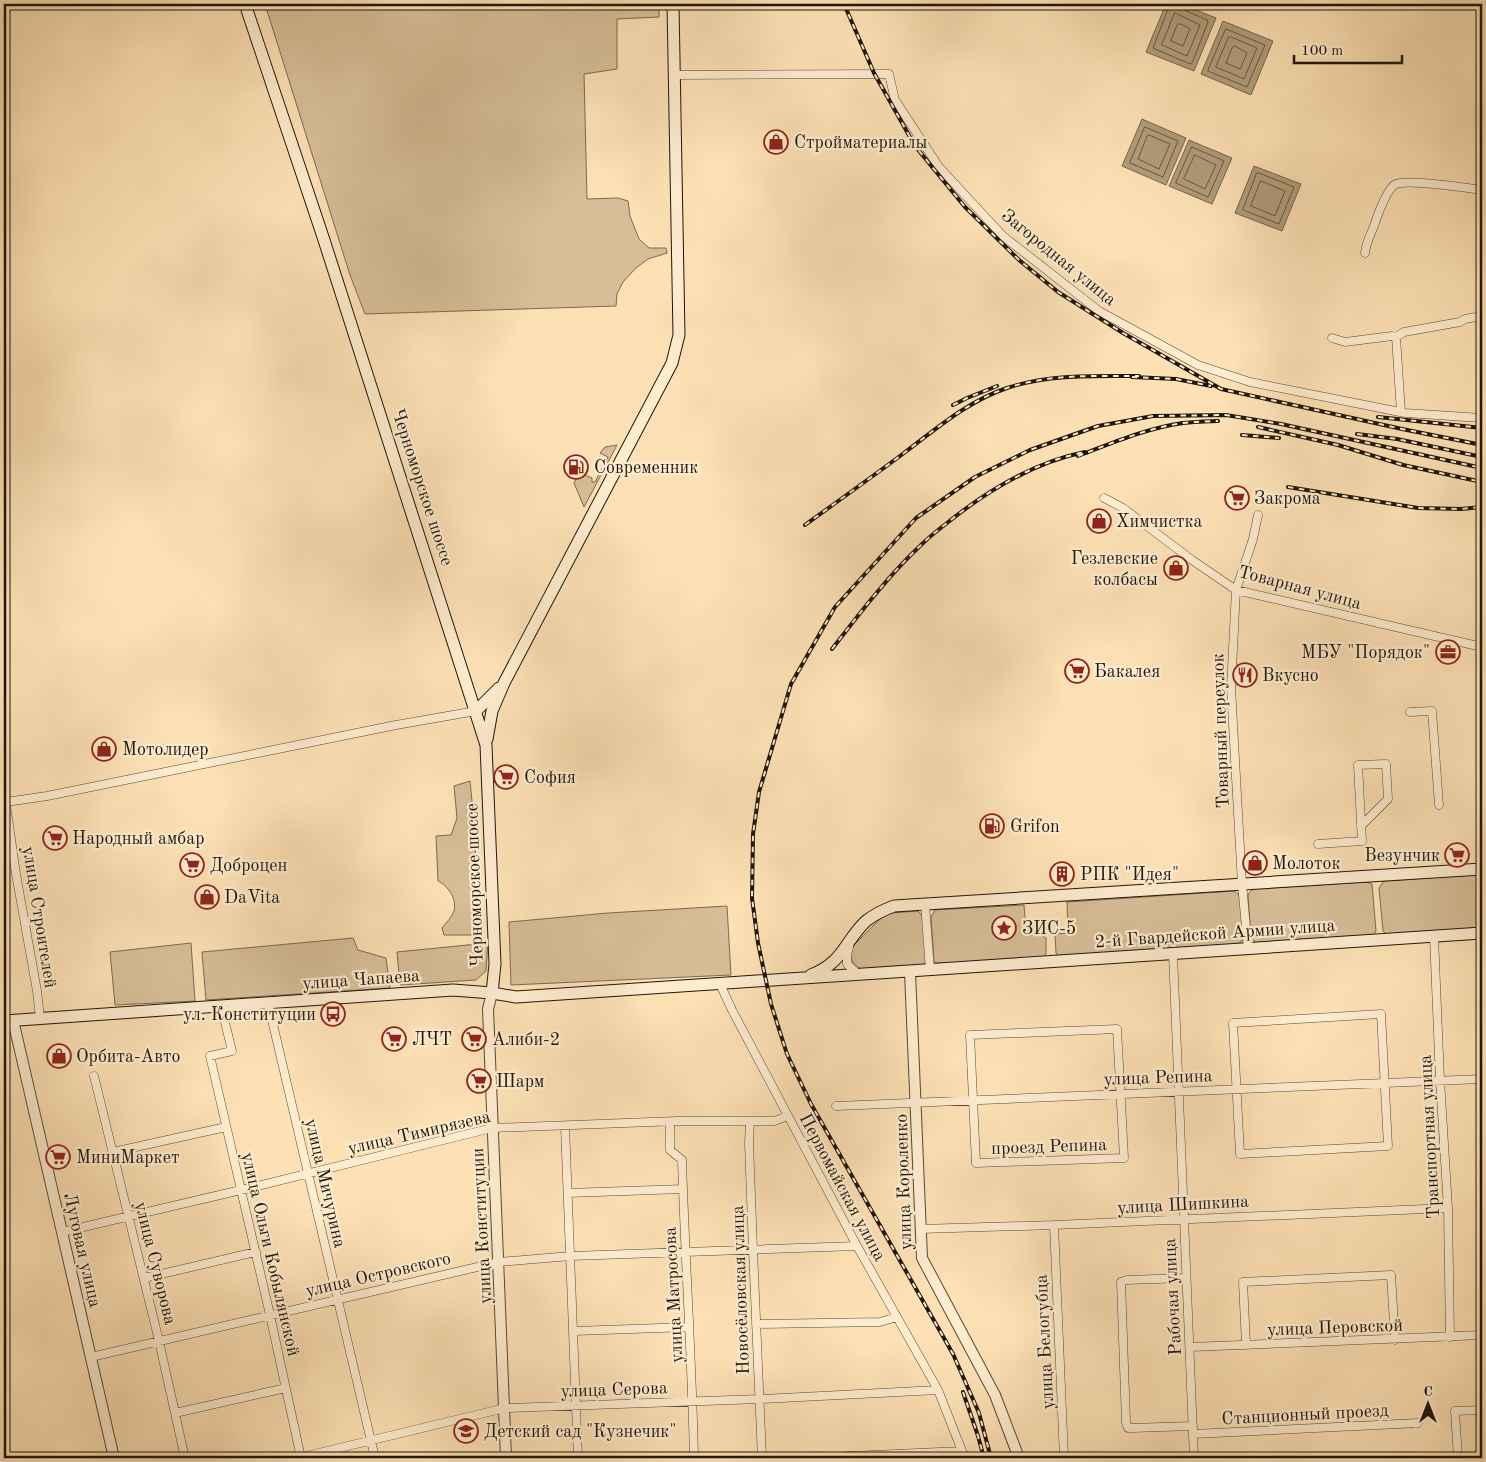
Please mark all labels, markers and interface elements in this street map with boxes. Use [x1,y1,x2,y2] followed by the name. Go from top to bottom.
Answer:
[1294,32,1401,64] scale bar
[1301,44,1343,59] text: 100 m
[763,129,789,155] shop icon: Стройматериалы
[794,134,927,152] place label: Стройматериалы
[998,206,1119,309] street label: Загородная улица
[388,407,456,568] street label: Черноморское шоссе
[563,454,589,480] fuel station icon: Современник
[594,459,698,477] place label: Современник
[1224,485,1250,511] supermarket icon: Закрома
[1254,490,1321,508] place label: Закрома
[1086,508,1112,534] shop icon: Химчистка
[1116,513,1203,531] place label: Химчистка
[1071,550,1158,589] place label: Гезлевские колбасы
[1163,555,1189,581] shop icon: Гезлевские колбасы
[1236,563,1363,613] street label: Товарная улица
[1435,639,1461,665] office icon: МБУ "Порядок"
[1301,644,1430,662] place label: МБУ "Порядок"
[1209,653,1233,809] street label: Товарный переулок
[1064,658,1090,684] supermarket icon: Бакалея
[1232,662,1258,688] restaurant icon: Вкусно
[1094,663,1160,681] place label: Бакалея
[1262,667,1319,685] place label: Вкусно
[91,736,117,762] shop icon: Мотолидер
[122,741,209,759] place label: Мотолидер
[493,764,519,790] supermarket icon: София
[524,769,576,788] place label: София
[463,803,487,967] street label: Черноморское шоссе
[979,813,1005,839] fuel station icon: Grifon
[1010,818,1060,836] place label: Grifon
[42,825,68,851] supermarket icon: Народный амбар
[72,830,205,848] place label: Народный амбар
[1444,842,1470,868] supermarket icon: Везунчик
[19,845,59,989] street label: улица Строителей
[1364,847,1440,865] place label: Везунчик
[1242,850,1268,876] shop icon: Молоток
[179,852,205,878] supermarket icon: Доброцен
[1272,855,1340,873] place label: Молоток
[210,857,288,875] place label: Доброцен
[1049,861,1075,887] building icon: РПК "Идея"
[1080,866,1179,884] place label: РПК "Идея"
[194,884,220,910] shop icon: DaVita
[224,889,280,907] place label: DaVita
[991,915,1017,941] place icon: ЗИС-5
[1094,917,1336,951] street label: 2-й Гвардейской Армии улица
[1022,920,1076,938] place label: ЗИС-5
[302,967,421,993] street label: улица Чапаева
[320,1001,346,1027] bus stop icon: ул. Конституции
[183,1006,316,1024] place label: ул. Конституции
[381,1026,407,1052] supermarket icon: ЛЧТ
[461,1026,487,1052] supermarket icon: Алиби-2
[412,1031,452,1049] place label: ЛЧТ
[492,1031,560,1049] place label: Алиби-2
[46,1043,72,1069] shop icon: Орбита-Авто
[76,1048,180,1066] place label: Орбита-Авто
[1417,1054,1443,1220] street label: Транспортная улица
[1103,1067,1213,1089] street label: улица Репина
[466,1068,492,1094] supermarket icon: Шарм
[496,1073,544,1091] place label: Шарм
[346,1108,492,1158] street label: улица Тимирязева
[796,1111,889,1264] street label: Первомайская улица
[893,1113,915,1251] street label: улица Короленко
[301,1117,349,1250] street label: улица Мичурина
[991,1136,1107,1158] street label: проезд Репина
[45,1144,71,1170] supermarket icon: МиниМаркет
[469,1147,495,1304] street label: улица Конституции
[76,1149,179,1167] place label: МиниМаркет
[238,1150,302,1358] street label: улица Ольги Кобылянской
[60,1191,104,1310] street label: Луговая улица
[1117,1193,1249,1217] street label: улица Шишкина
[131,1200,179,1327] street label: улица Суворова
[729,1205,753,1375] street label: Новосёловская улица
[661,1226,687,1363] street label: улица Матросова
[1161,1238,1185,1356] street label: Рабочая улица
[304,1249,453,1300] street label: улица Островского
[1032,1274,1058,1410] street label: улица Белогубца
[1267,1317,1403,1339] street label: улица Перовской
[560,1379,668,1401] street label: улица Серова
[1404,1380,1454,1430] north arrow
[1423,1385,1433,1399] text: С
[1221,1402,1389,1428] street label: Станционный проезд
[453,1418,479,1444] school or university icon: Детский сад "Кузнечик"
[484,1423,677,1441] place label: Детский сад "Кузнечик"

